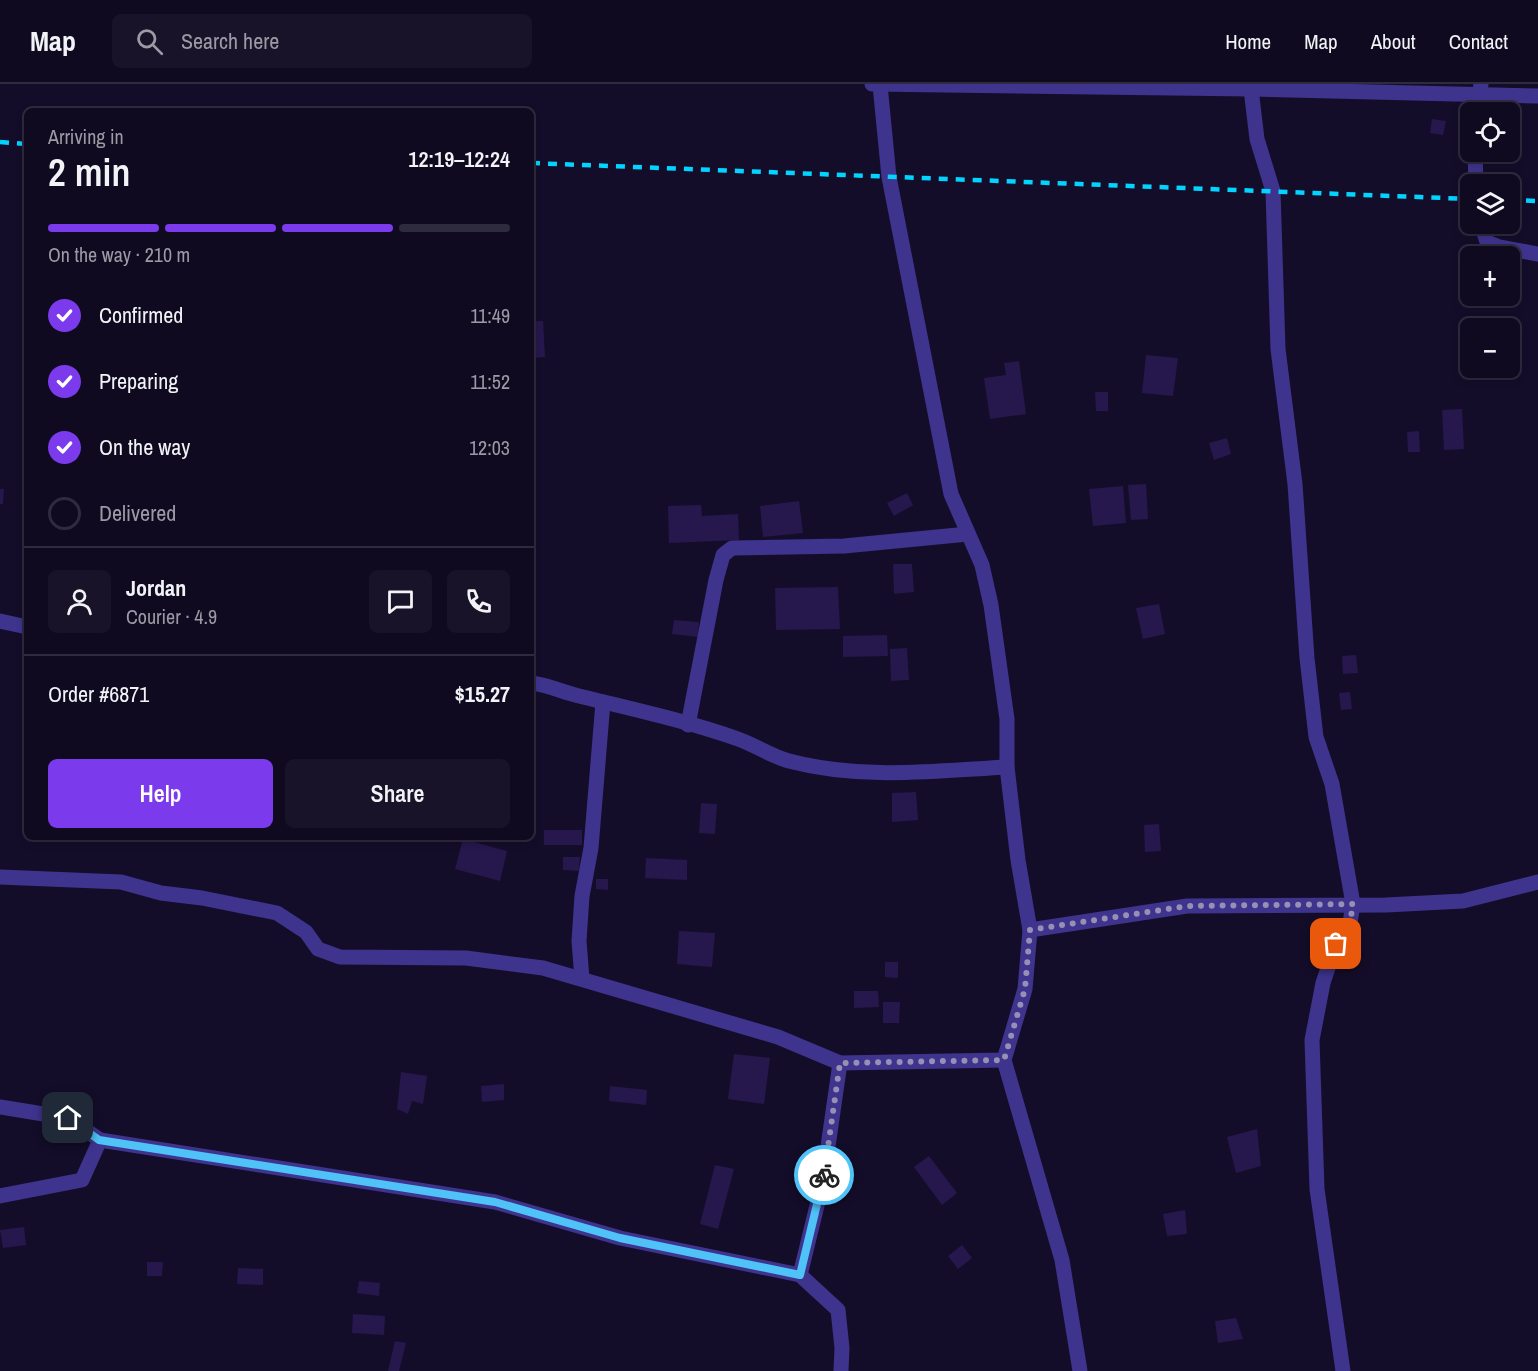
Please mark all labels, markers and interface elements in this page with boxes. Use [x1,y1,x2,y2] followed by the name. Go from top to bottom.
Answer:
[112,14,532,68] search box
[30,22,76,60] text: Map
[133,25,166,58] icon: search
[181,26,279,56] text: Search here
[1225,27,1271,56] text: Home
[1304,27,1338,56] text: Map
[1371,27,1416,56] text: About
[1449,27,1508,56] text: Contact
[1460,102,1520,378] map controls
[1460,102,1520,162] button: locate
[48,123,124,150] text: Arriving in
[408,144,510,174] text: 12:19–12:24
[48,146,130,198] text: 2 min
[1460,174,1520,234] button: layers
[48,241,190,268] text: On the way · 210 m
[1460,246,1520,306] button: +
[48,299,81,332] icon: check
[99,300,183,330] text: Confirmed
[470,302,510,329] text: 11:49
[1460,318,1520,378] button: −
[48,365,81,398] icon: check
[99,366,178,396] text: Preparing
[470,368,510,395] text: 11:52
[48,431,81,464] icon: check
[99,432,190,462] text: On the way
[469,434,510,461] text: 12:03
[99,498,176,528] text: Delivered
[48,570,111,633] button: person
[369,570,432,633] button: chat
[447,570,510,633] button: phone
[126,573,186,603] text: Jordan
[126,603,217,630] text: Courier · 4.9
[48,679,149,709] text: Order #6871
[455,679,510,709] text: $15.27
[48,759,273,828] button: Help
[285,759,510,828] button: Share
[1310,918,1361,969] pin
[1319,927,1352,960] icon: bag
[42,1092,93,1143] pin
[51,1101,84,1134] icon: home
[794,1145,854,1205] courier
[808,1159,841,1192] icon: bike

